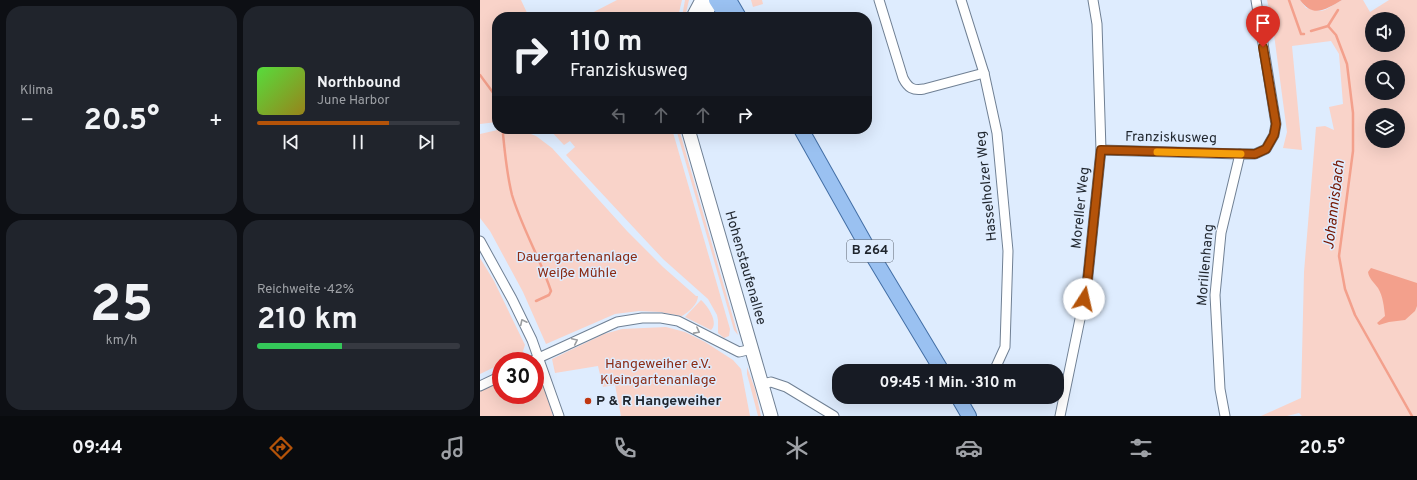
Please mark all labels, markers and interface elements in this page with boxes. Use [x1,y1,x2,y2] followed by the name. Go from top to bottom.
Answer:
[1246,6,1280,47] pin
[1252,12,1274,34] icon: arrive
[1365,12,1405,148] map controls
[1365,12,1405,52] button: sound
[570,25,642,61] text: 110 m
[504,28,556,80] icon: right
[570,60,688,83] text: Franziskusweg
[1365,60,1405,100] button: search
[317,74,401,93] text: Northbound
[20,83,53,99] text: Klima
[317,93,390,109] text: June Harbor
[83,103,160,140] text: 20.5°
[608,104,630,126] icon: left
[650,104,672,126] icon: ahead
[692,104,714,126] icon: ahead
[734,104,756,126] icon: right
[20,108,34,135] text: −
[209,108,223,135] text: +
[1365,108,1405,148] button: layers
[1125,129,1217,147] street label: Franziskusweg
[973,130,1001,242] street label: Hasselholzer Weg
[280,131,302,153] icon: previous
[347,131,369,153] icon: pause
[415,131,437,153] icon: next
[1320,159,1350,251] water label: Johannisbach
[1068,166,1094,250] street label: Moreller Weg
[721,209,769,327] street label: Hohenstaufenallee
[1194,223,1218,307] street label: Morillenhang
[847,240,893,262] road number: B 264
[516,249,638,282] park label: Dauergartenanlage Weiße Mühle
[90,274,153,340] text: 25
[1063,278,1105,320] position arrow
[257,282,354,298] text: Reichweite · 42%
[257,302,358,339] text: 210 km
[520,319,528,326] one-way arrow
[693,326,700,334] one-way arrow
[106,333,137,349] text: km/h
[571,338,578,346] one-way arrow
[492,352,544,404] speed limit sign: 30
[600,356,716,389] park label: Hangeweiher e.V. Kleingartenanlage
[879,374,1017,393] text: 09:45 · 1 Min. · 310 m
[596,393,721,410] place label: P & R Hangeweiher
[583,396,593,406] marker: P & R Hangeweiher
[267,434,295,462] icon: directions
[439,434,467,462] icon: music
[611,434,639,462] icon: phone
[783,434,811,462] icon: climate
[955,434,983,462] icon: car
[1127,434,1155,462] icon: filters
[72,437,122,460] text: 09:44
[1299,437,1345,460] text: 20.5°

